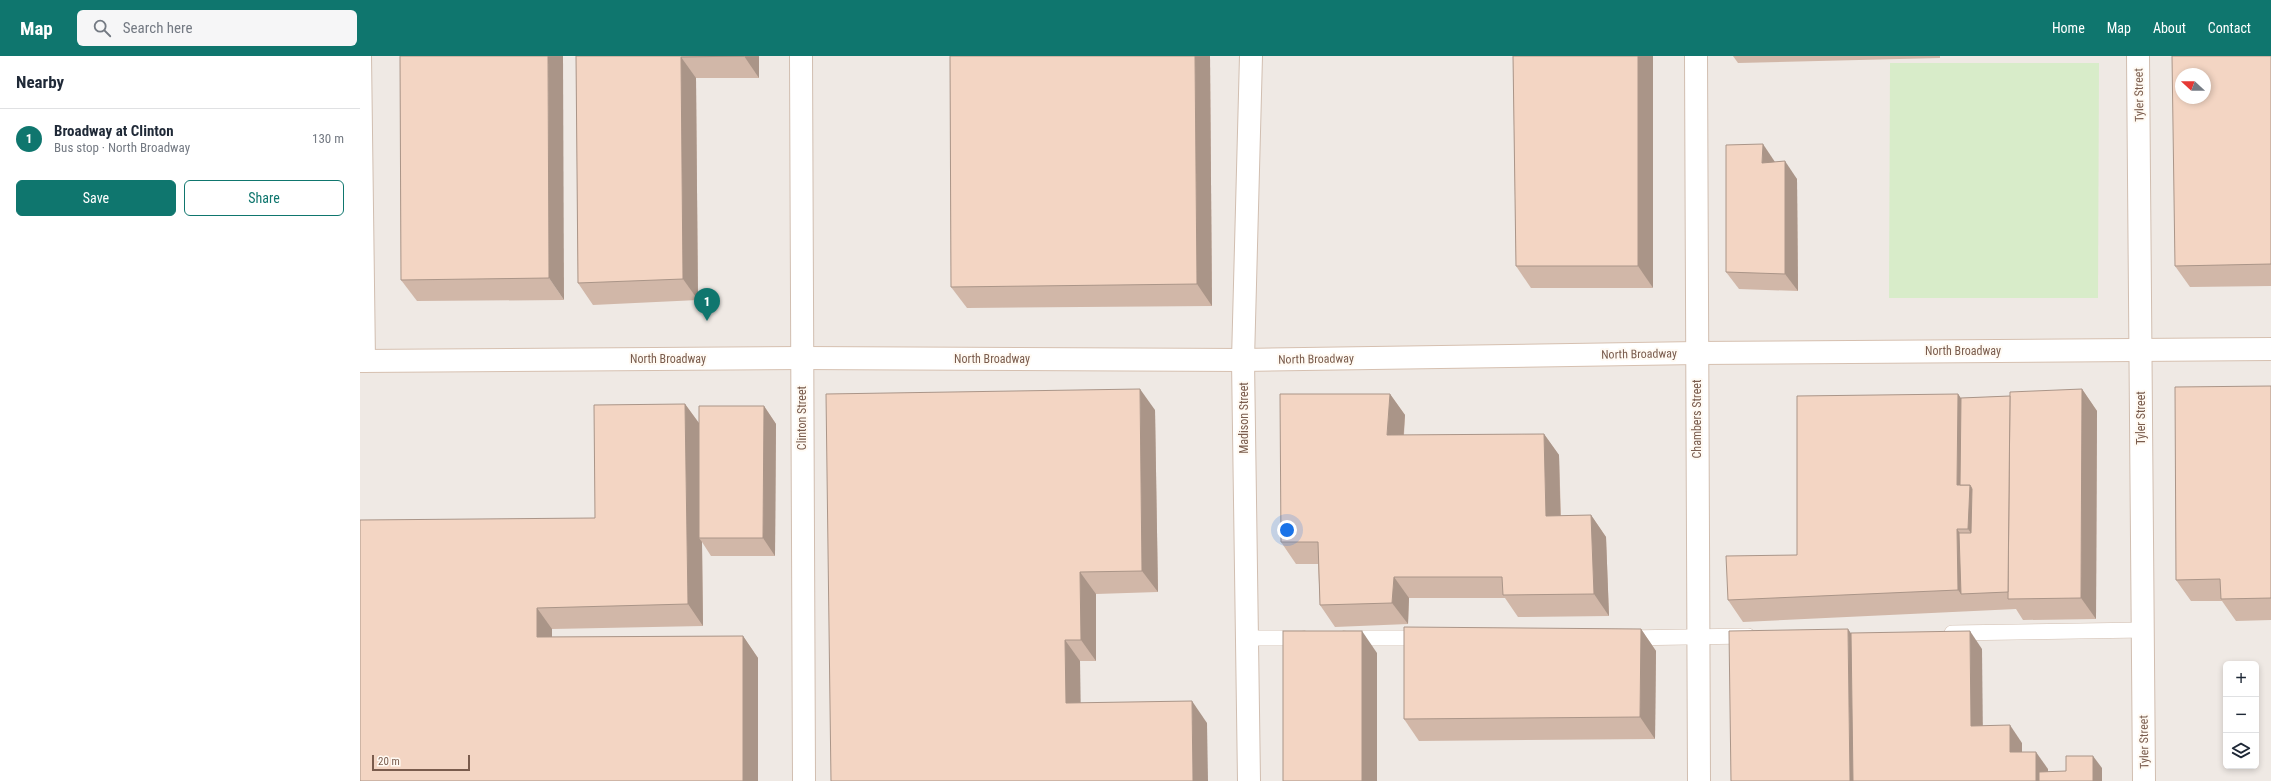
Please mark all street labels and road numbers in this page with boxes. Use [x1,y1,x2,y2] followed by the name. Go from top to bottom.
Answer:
[2132,68,2146,122] street label: Tyler Street
[1925,344,2001,358] street label: North Broadway
[1601,346,1677,362] street label: North Broadway
[1278,351,1354,367] street label: North Broadway
[630,352,706,366] street label: North Broadway
[954,352,1030,366] street label: North Broadway
[1690,379,1704,458] street label: Chambers Street
[1237,382,1251,454] street label: Madison Street
[795,385,809,450] street label: Clinton Street
[2134,391,2148,445] street label: Tyler Street
[2137,715,2151,769] street label: Tyler Street

